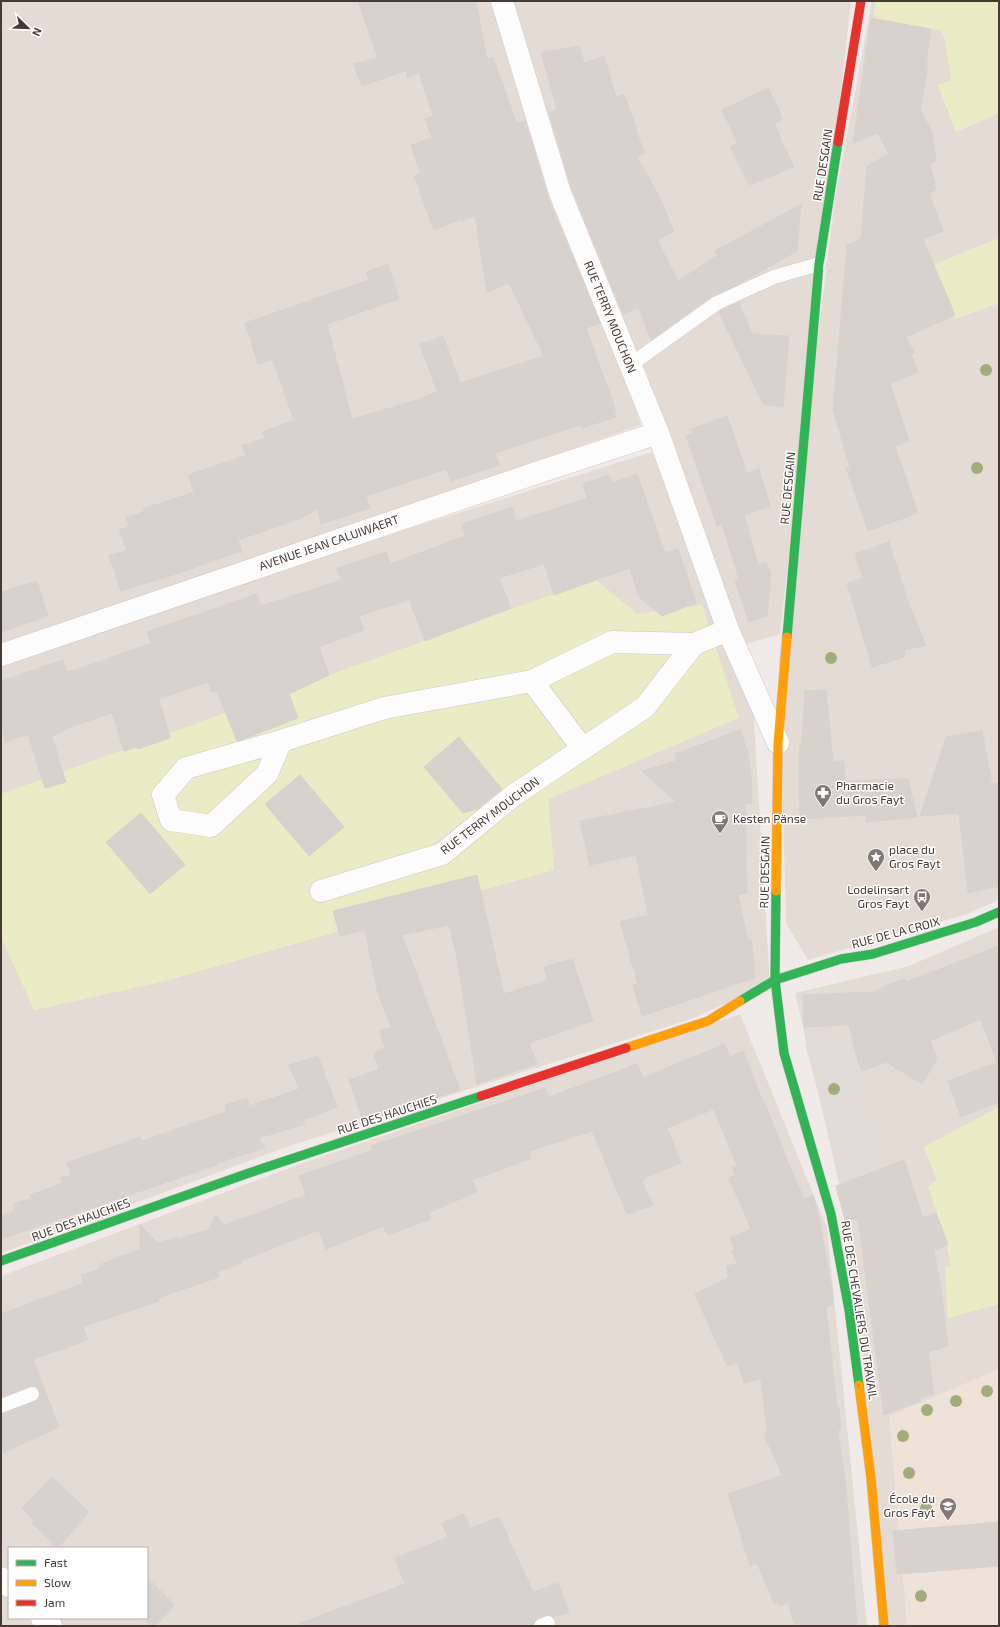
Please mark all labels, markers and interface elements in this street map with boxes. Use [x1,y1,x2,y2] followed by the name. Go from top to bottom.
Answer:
[8,8,48,48] north arrow
[30,26,45,38] text: N
[809,128,835,202] street label: RUE DESGAIN
[582,258,640,375] street label: RUE TERRY MOUCHON
[777,451,797,525] street label: RUE DESGAIN
[257,511,400,573] street label: AVENUE JEAN CALUIWAERT
[437,774,542,857] street label: RUE TERRY MOUCHON
[836,778,904,806] place label: Pharmacie du Gros Fayt
[813,783,833,808] pharmacy icon: Pharmacie du Gros Fayt
[710,809,730,834] cafe icon: Kesten Pänse
[733,811,806,825] place label: Kesten Pänse
[756,835,772,909] street label: RUE DESGAIN
[889,842,941,870] place label: place du Gros Fayt
[866,847,886,872] place icon: place du Gros Fayt
[847,882,909,910] place label: Lodelinsart Gros Fayt
[912,887,932,912] bus stop icon: Lodelinsart Gros Fayt
[850,913,942,951] street label: RUE DE LA CROIX
[335,1091,438,1137] street label: RUE DES HAUCHIES
[30,1195,132,1243] street label: RUE DES HAUCHIES
[839,1219,881,1400] street label: RUE DES CHEVALIERS DU TRAVAIL
[884,1491,935,1519] place label: École du Gros Fayt
[938,1496,958,1521] school or university icon: École du Gros Fayt
[8,1547,148,1619] legend
[44,1555,68,1569] text: Fast
[44,1575,71,1589] text: Slow
[44,1595,65,1609] text: Jam

